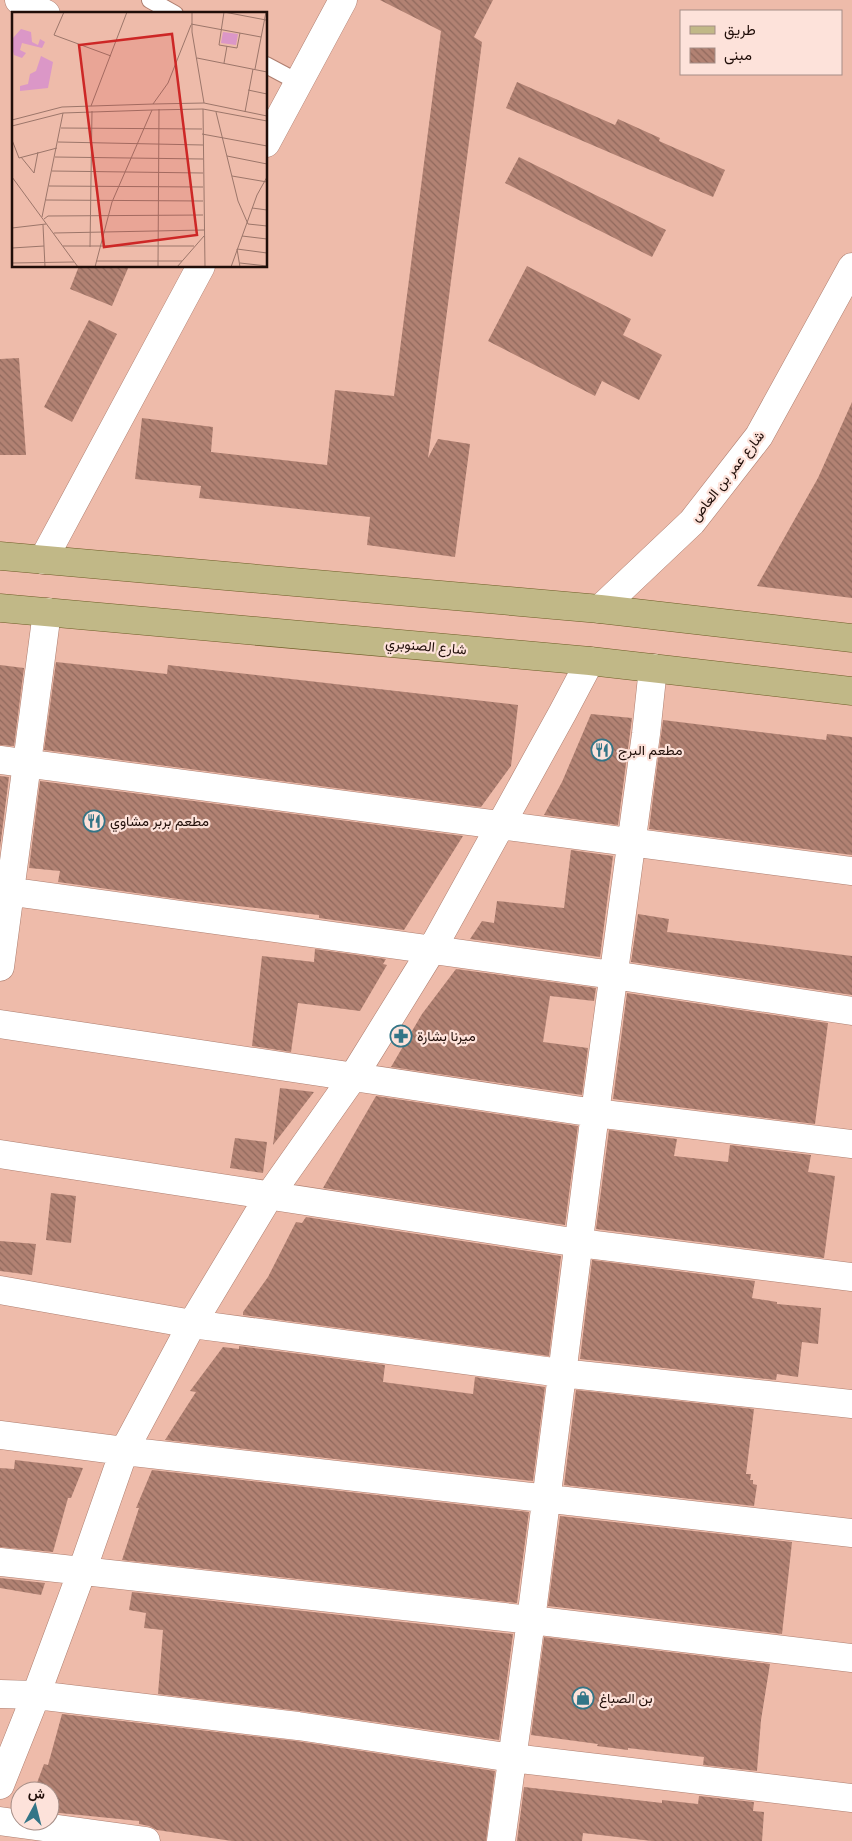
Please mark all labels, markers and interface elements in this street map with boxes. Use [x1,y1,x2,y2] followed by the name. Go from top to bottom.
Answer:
[680,10,842,75] legend
[12,12,268,268] inset map
[724,21,756,40] text: طريق
[724,46,752,65] text: مبنى
[687,428,770,526] street label: شارع عمر بن العاص
[384,634,467,662] street label: شارع الصنوبري
[590,738,614,762] restaurant icon: مطعم البرج
[618,742,682,761] place label: مطعم البرج
[82,809,106,833] restaurant icon: مطعم بربر مشاوي
[110,813,209,833] place label: مطعم بربر مشاوي
[389,1024,413,1048] pharmacy icon: ميرنا بشارة
[417,1028,476,1045] place label: ميرنا بشارة
[571,1686,595,1710] shop icon: بن الصباغ
[599,1690,653,1709] place label: بن الصباغ
[10,1781,60,1831] north arrow
[27,1784,46,1803] text: ش

